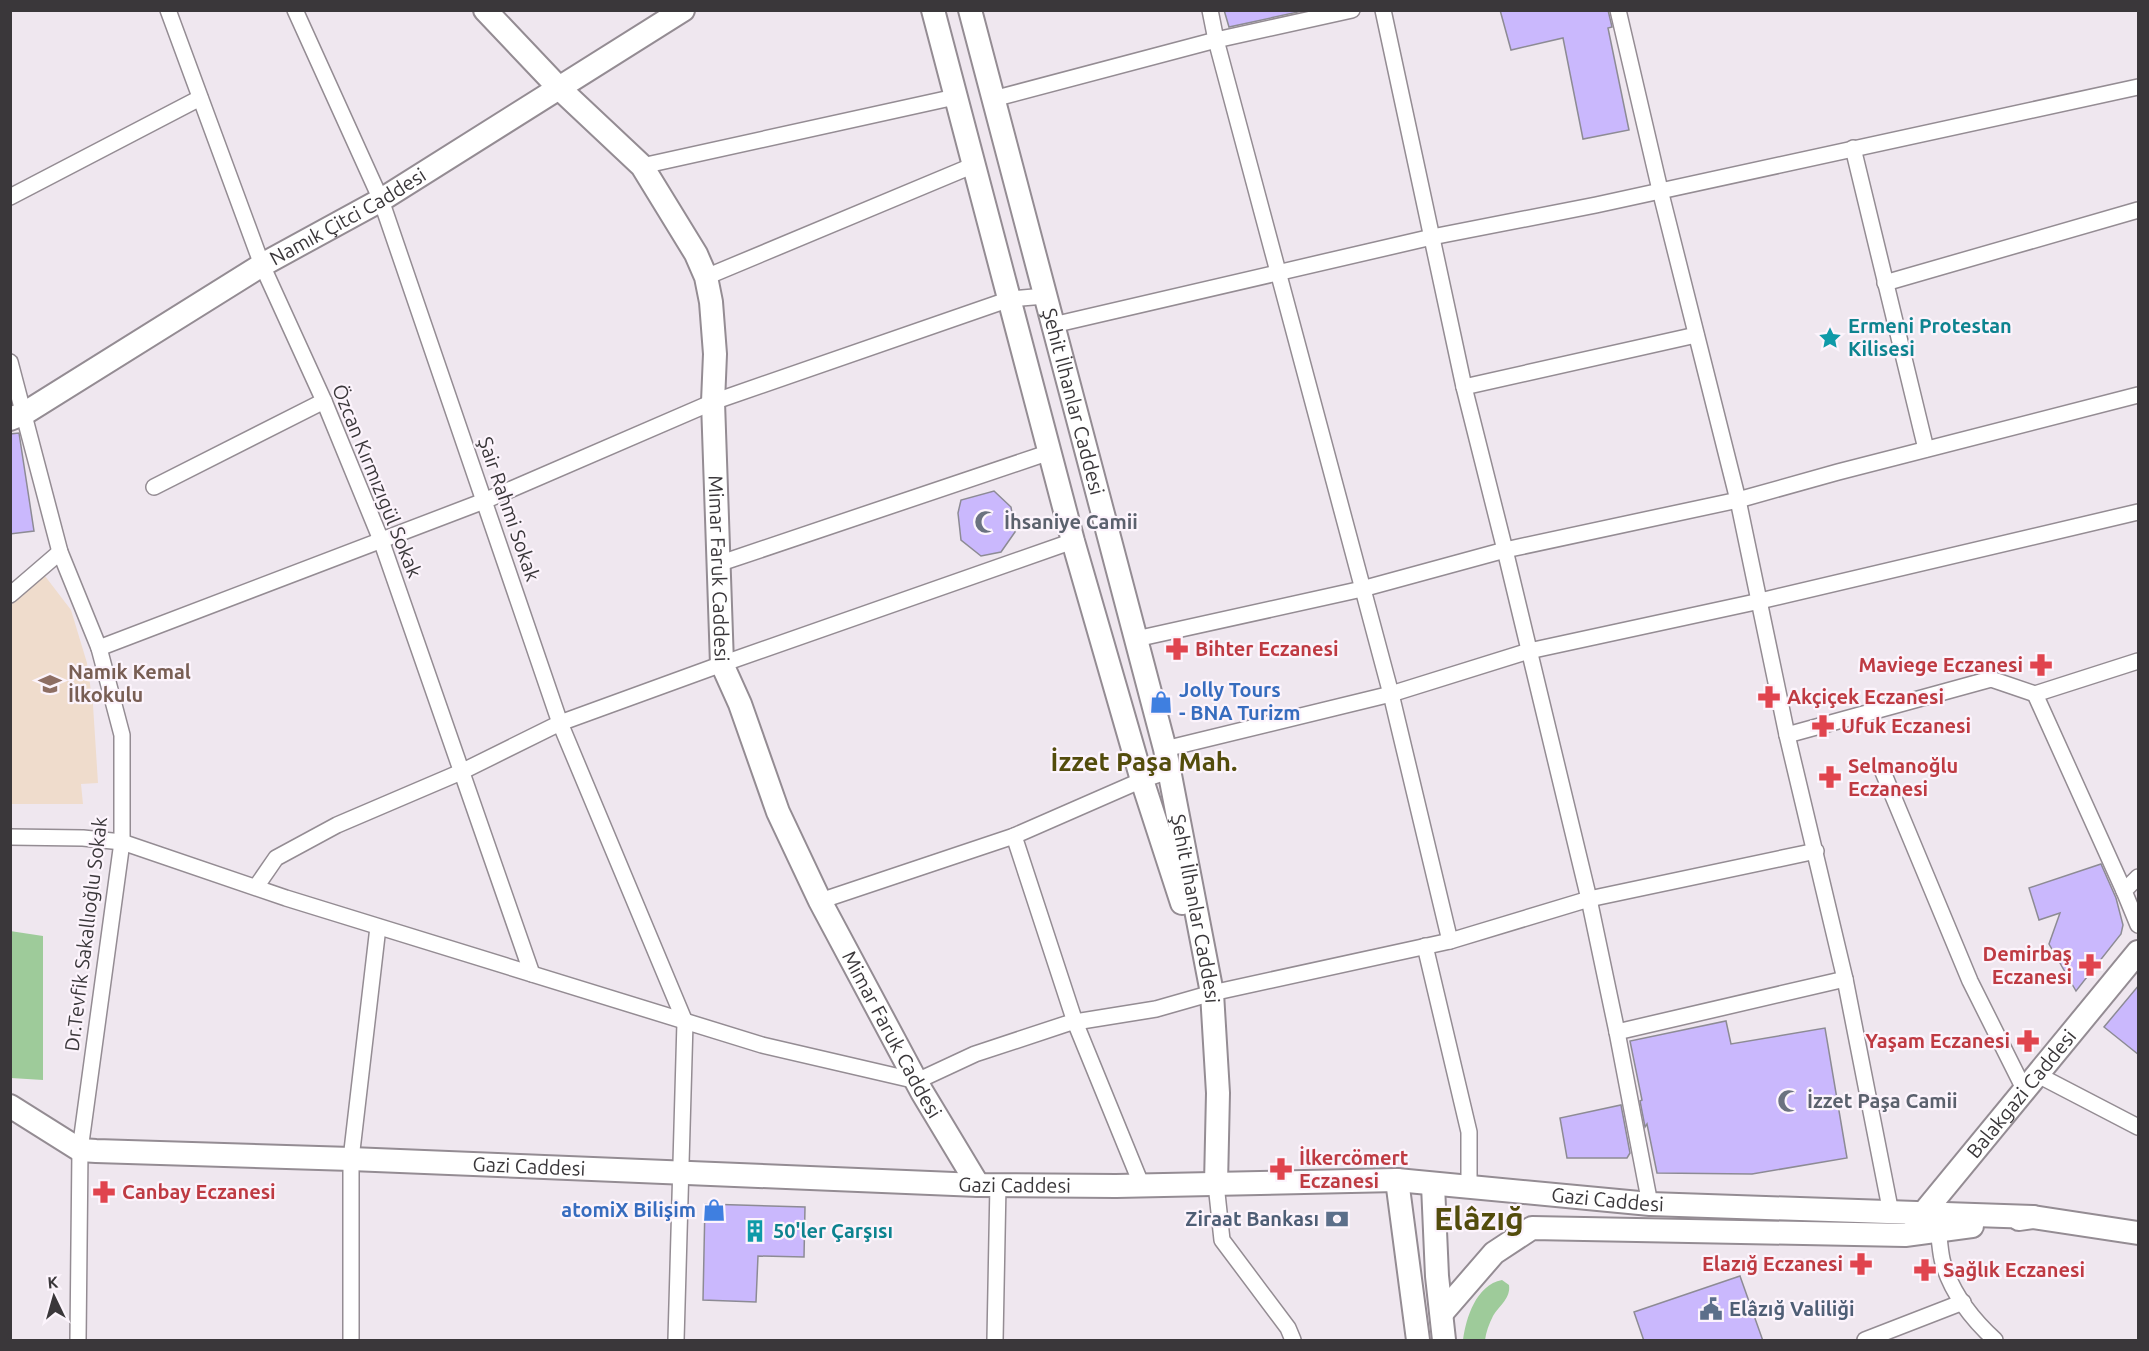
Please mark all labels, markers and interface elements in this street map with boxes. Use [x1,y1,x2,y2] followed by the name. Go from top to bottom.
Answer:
[266,163,430,270] street label: Namık Çitci Caddesi
[1038,306,1109,497] street label: Şehit İlhanlar Caddesi
[1848,314,2012,360] place label: Ermeni Protestan Kilisesi
[1817,325,1843,351] place icon: Ermeni Protestan Kilisesi
[328,381,427,581] street label: Özcan Kırmızıgül Sokak
[474,434,545,584] street label: Şair Rahmi Sokak
[705,475,734,662] street label: Mimar Faruk Caddesi
[973,509,999,535] mosque icon: İhsaniye Camii
[1004,510,1138,533] place label: İhsaniye Camii
[1164,636,1190,662] pharmacy icon: Bihter Eczanesi
[1195,637,1339,660] place label: Bihter Eczanesi
[2028,652,2054,678] pharmacy icon: Maviege Eczanesi
[1859,653,2023,676] place label: Maviege Eczanesi
[68,660,191,706] place label: Namık Kemal İlkokulu
[37,671,63,697] school or university icon: Namık Kemal İlkokulu
[1179,678,1301,724] place label: Jolly Tours - BNA Turizm
[1756,684,1782,710] pharmacy icon: Akçiçek Eczanesi
[1787,685,1944,708] place label: Akçiçek Eczanesi
[1148,689,1174,715] shop icon: Jolly Tours - BNA Turizm
[1810,713,1836,739] pharmacy icon: Ufuk Eczanesi
[1841,714,1971,737] place label: Ufuk Eczanesi
[1051,747,1237,777] district label: İzzet Paşa Mah.
[1848,754,1958,800] place label: Selmanoğlu Eczanesi
[1817,764,1843,790] pharmacy icon: Selmanoğlu Eczanesi
[1167,812,1225,1004] street label: Şehit İlhanlar Caddesi
[60,815,111,1053] street label: Dr.Tevfik Sakallıoğlu Sokak
[1983,942,2072,988] place label: Demirbaş Eczanesi
[838,947,947,1122] street label: Mimar Faruk Caddesi
[2077,952,2103,978] pharmacy icon: Demirbaş Eczanesi
[1962,1025,2081,1162] street label: Balakgazi Caddesi
[2015,1028,2041,1054] pharmacy icon: Yaşam Eczanesi
[1865,1029,2010,1052] place label: Yaşam Eczanesi
[1776,1088,1802,1114] mosque icon: İzzet Paşa Camii
[1807,1089,1958,1112] place label: İzzet Paşa Camii
[1299,1146,1409,1192] place label: İlkercömert Eczanesi
[472,1152,586,1180] street label: Gazi Caddesi
[1268,1156,1294,1182] pharmacy icon: İlkercömert Eczanesi
[958,1172,1071,1197] street label: Gazi Caddesi
[91,1179,117,1205] pharmacy icon: Canbay Eczanesi
[122,1180,276,1203] place label: Canbay Eczanesi
[1550,1183,1664,1215] street label: Gazi Caddesi
[701,1197,727,1223] shop icon: atomiX Bilişim
[561,1198,696,1221] place label: atomiX Bilişim
[1434,1200,1524,1236] district label: Elâzığ
[1324,1206,1350,1232] bank icon: Ziraat Bankası
[1185,1207,1319,1230] place label: Ziraat Bankası
[742,1218,768,1244] building icon: 50'ler Çarşısı
[773,1219,893,1242] place label: 50'ler Çarşısı
[1848,1251,1874,1277] pharmacy icon: Elazığ Eczanesi
[1702,1252,1843,1275] place label: Elazığ Eczanesi
[1912,1257,1938,1283] pharmacy icon: Sağlık Eczanesi
[1943,1258,2085,1281] place label: Sağlık Eczanesi
[24,1267,84,1327] north arrow
[47,1273,59,1291] text: K
[1698,1296,1724,1322] public building icon: Elâzığ Valiliği
[1729,1297,1855,1320] place label: Elâzığ Valiliği

